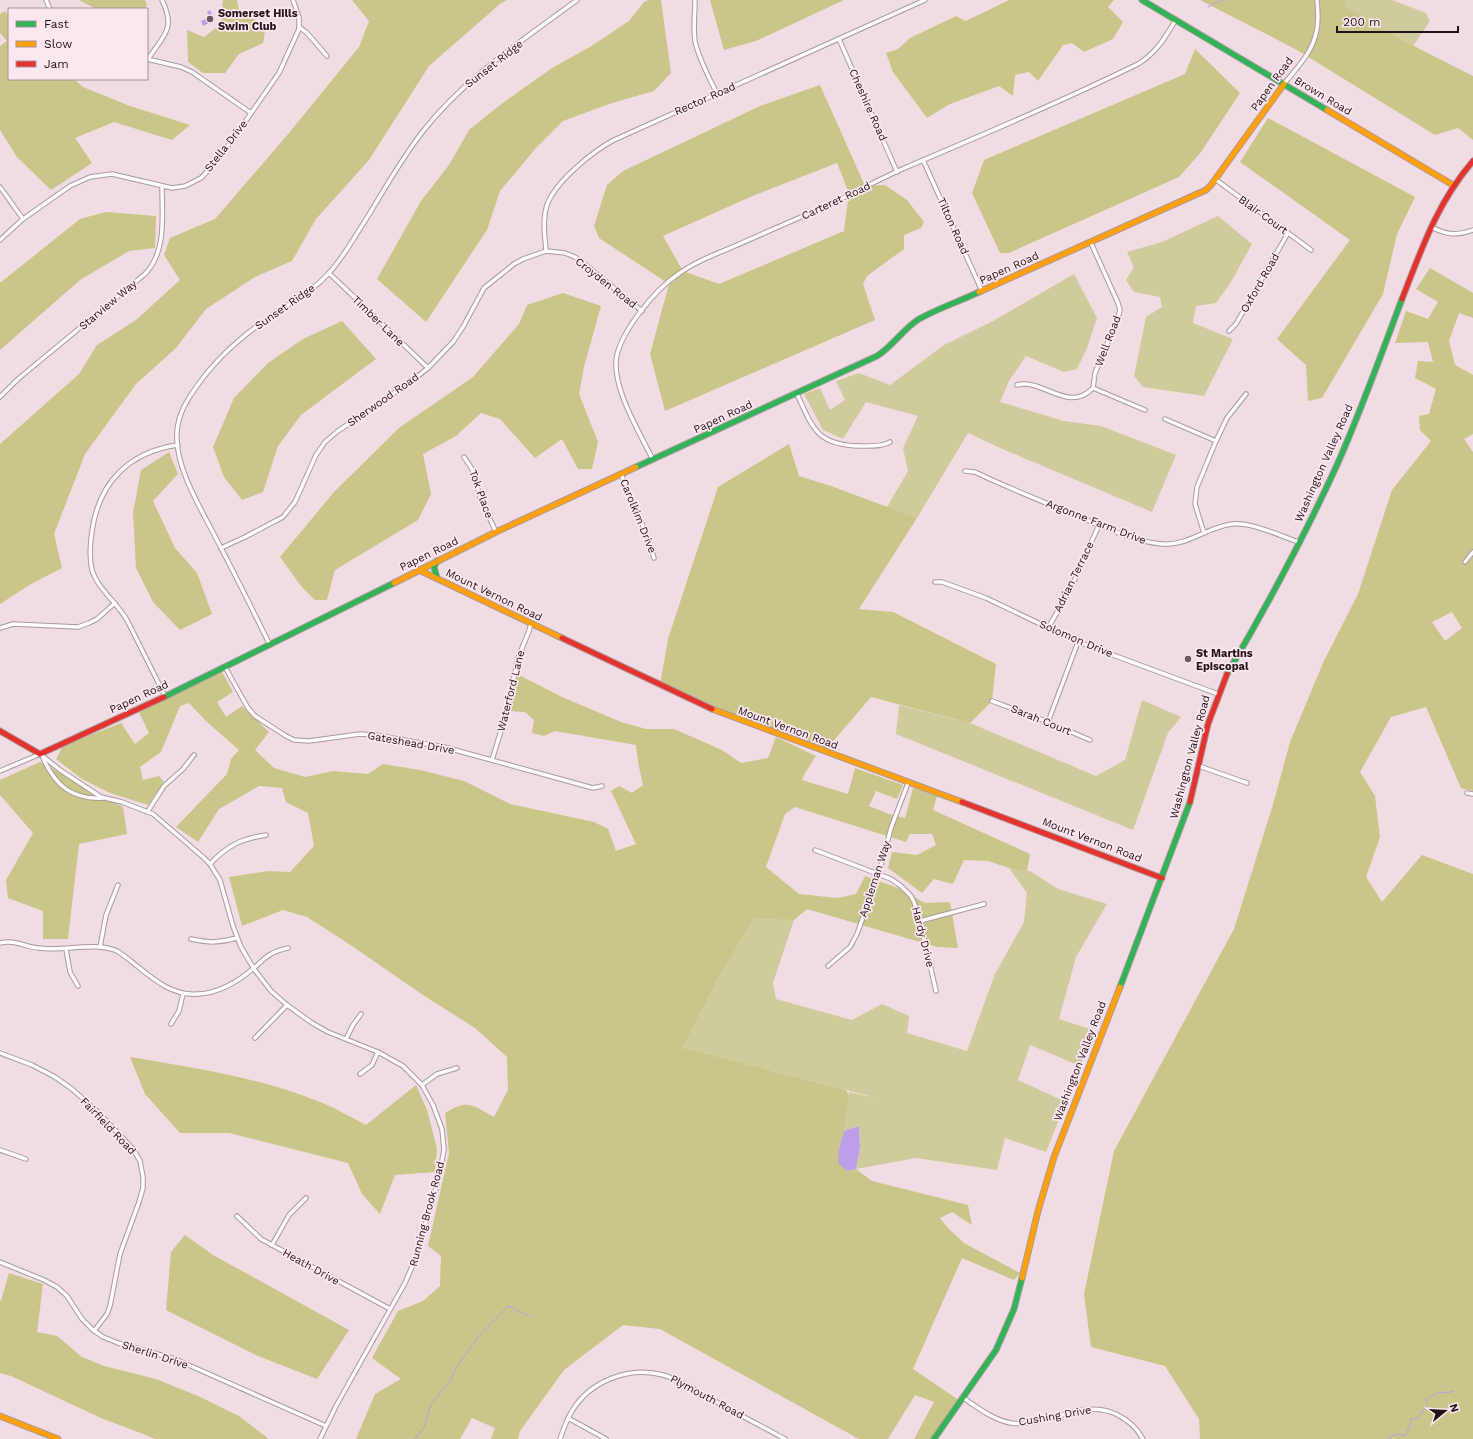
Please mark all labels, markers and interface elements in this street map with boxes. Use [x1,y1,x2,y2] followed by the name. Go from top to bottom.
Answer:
[218,7,298,33] place label: Somerset Hills Swim Club
[8,8,148,80] legend
[1337,8,1458,34] scale bar
[205,14,215,24] marker: Somerset Hills Swim Club
[1343,15,1380,29] text: 200 m
[44,17,69,31] text: Fast
[44,37,72,51] text: Slow
[462,37,526,91] street label: Sunset Ridge
[1248,54,1296,114] street label: Papen Road
[44,57,69,71] text: Jam
[846,67,890,143] street label: Cheshire Road
[1292,74,1354,118] street label: Brown Road
[672,80,738,118] street label: Rector Road
[202,118,250,174] street label: Stella Drive
[799,179,873,223] street label: Carteret Road
[1236,193,1290,237] street label: Blair Court
[935,195,971,257] street label: Tilton Road
[977,249,1041,287] street label: Papen Road
[1238,251,1282,315] street label: Oxford Road
[573,255,639,311] street label: Croyden Road
[76,277,140,333] street label: Starview Way
[253,282,317,332] street label: Sunset Ridge
[349,293,407,349] street label: Timber Lane
[1092,314,1124,368] street label: Well Road
[345,370,421,430] street label: Sherwood Road
[691,398,755,436] street label: Papen Road
[1292,402,1356,524] street label: Washington Valley Road
[466,468,496,520] street label: Tok Place
[617,477,659,555] street label: Carolkim Drive
[1044,497,1148,547] street label: Argonne Farm Drive
[398,534,460,574] street label: Papen Road
[1051,539,1097,615] street label: Adrian Terrace
[444,566,544,624] street label: Mount Vernon Road
[1037,618,1115,660] street label: Solomon Drive
[1196,647,1253,673] place label: St Martins Episcopal
[495,649,527,733] street label: Waterford Lane
[1183,654,1193,664] marker: St Martins Episcopal
[107,678,171,716] street label: Papen Road
[1167,694,1213,820] street label: Washington Valley Road
[1009,702,1073,738] street label: Sarah Court
[736,704,840,752] street label: Mount Vernon Road
[366,729,456,757] street label: Gateshead Drive
[1040,815,1144,865] street label: Mount Vernon Road
[857,839,894,919] street label: Appleman Way
[909,905,937,969] street label: Hardy Drive
[1051,999,1109,1123] street label: Washington Valley Road
[78,1095,138,1157] street label: Fairfield Road
[407,1160,447,1268] street label: Running Brook Road
[280,1246,342,1288] street label: Heath Drive
[120,1338,190,1372] street label: Sherlin Drive
[668,1372,746,1422] street label: Plymouth Road
[1425,1391,1465,1431] north arrow
[1447,1402,1461,1414] text: N
[1018,1403,1092,1429] street label: Cushing Drive

